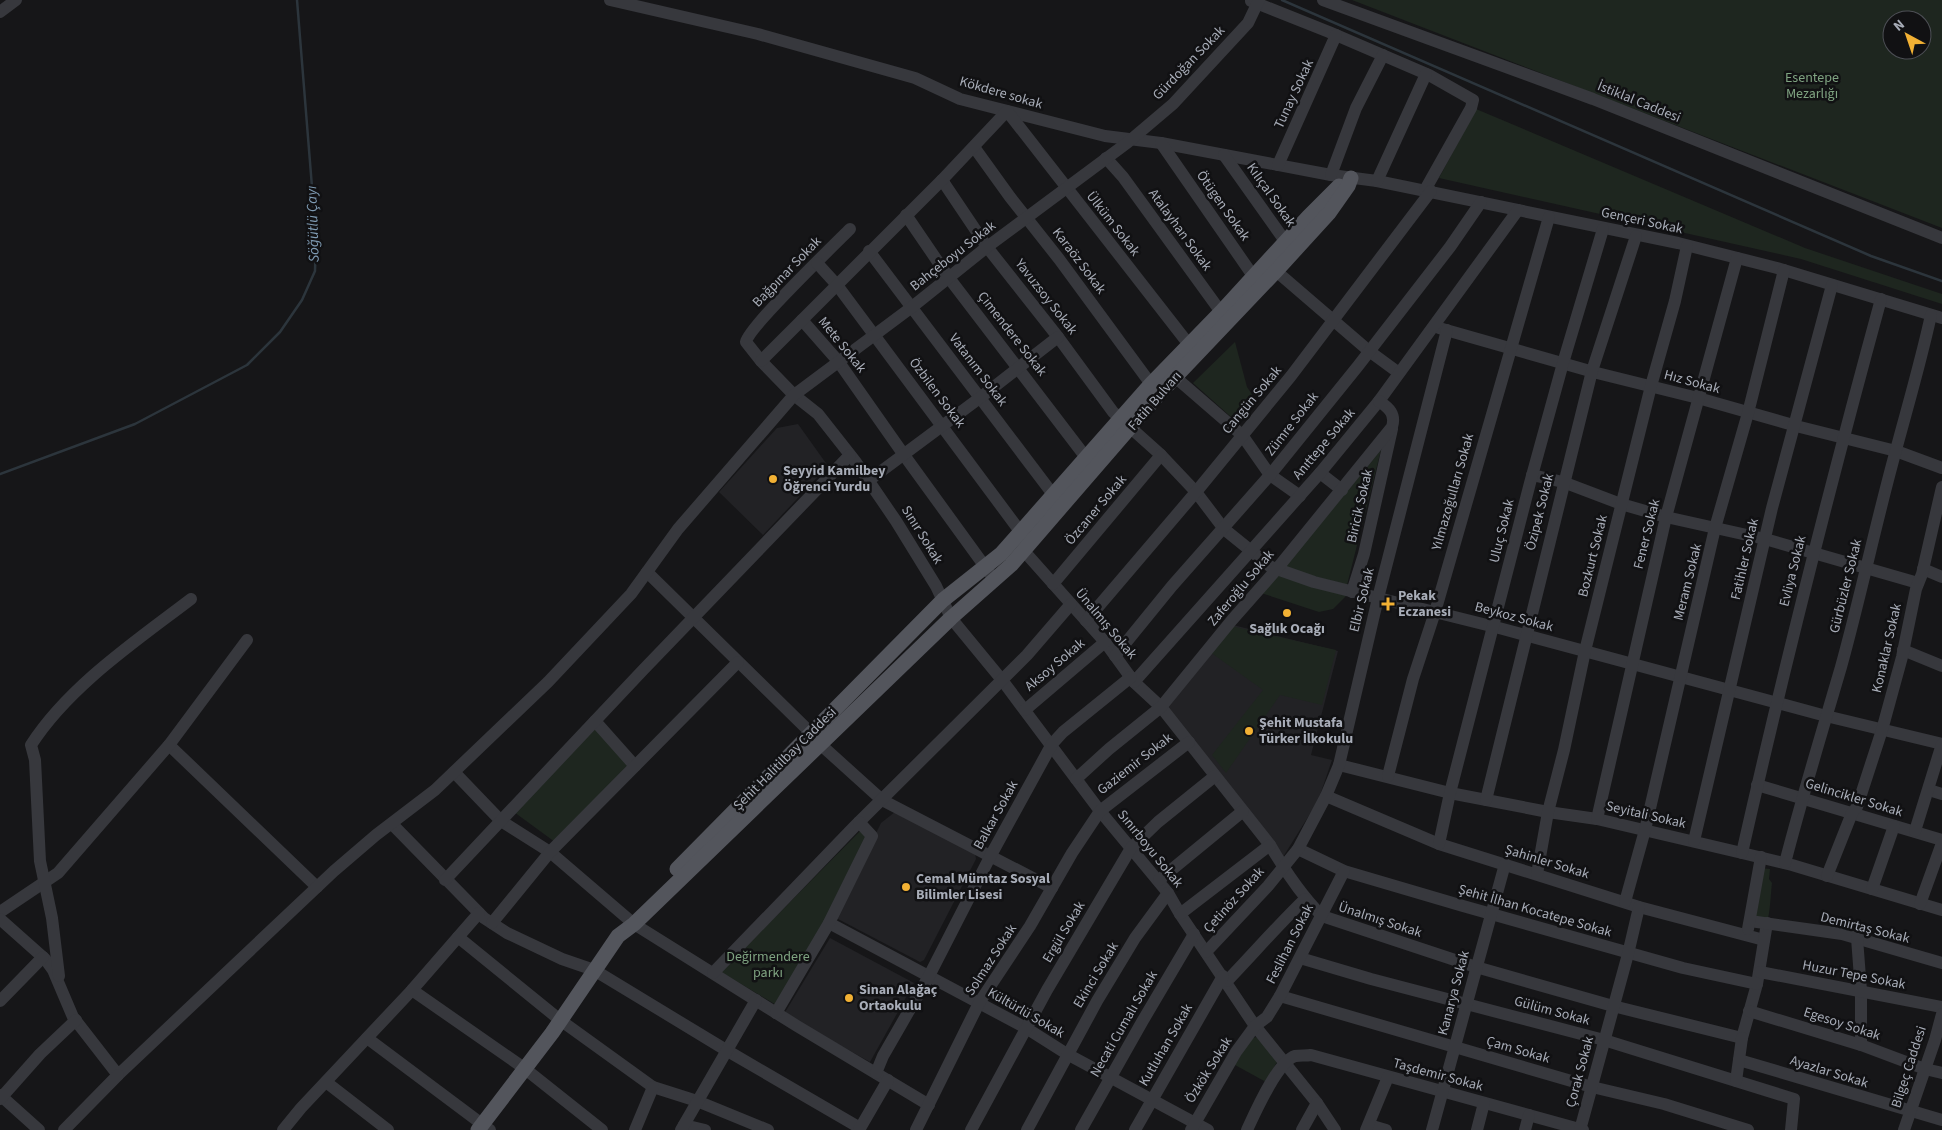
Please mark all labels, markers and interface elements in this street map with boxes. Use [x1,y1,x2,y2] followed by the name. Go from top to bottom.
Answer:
[1882,10,1932,60] north arrow
[1889,15,1909,36] text: N
[1148,21,1230,105] street label: Gürdoğan Sokak
[1269,56,1319,132] street label: Tunay Sokak
[1785,68,1839,104] park label: Esentepe Mezarlığı
[957,72,1045,114] street label: Kökdere sokak
[1594,76,1684,128] street label: İstiklal Caddesi
[1242,159,1300,231] street label: Kılıçal Sokak
[1191,167,1255,245] street label: Ötügen Sokak
[301,185,325,263] water label: Söğütlü Çayı
[1143,185,1217,275] street label: Atalayhan Sokak
[1081,187,1145,261] street label: Ülküm Sokak
[1599,203,1685,239] street label: Gençeri Sokak
[906,216,1000,296] street label: Bahçeboyu Sokak
[1047,223,1111,299] street label: Karaöz Sokak
[748,232,826,312] street label: Bağpınar Sokak
[1009,254,1082,339] street label: Yavuzsoy Sokak
[973,287,1052,381] street label: Çimendere Sokak
[813,313,871,377] street label: Mete Sokak
[944,329,1012,411] street label: Vatanım Sokak
[904,354,970,432] street label: Özbilen Sokak
[1217,361,1287,438] street label: Cangün Sokak
[1662,365,1722,399] street label: Hız Sokak
[1124,367,1186,435] street label: Fatih Bulvarı
[1260,388,1324,460] street label: Zümre Sokak
[1288,404,1360,484] street label: Anıttepe Sokak
[1426,431,1479,554] street label: Yılmazoğulları Sokak
[783,461,886,497] place label: Seyyid Kamilbey Öğrenci Yurdu
[1342,467,1378,545] street label: Biricik Sokak
[1061,470,1131,550] street label: Özcaner Sokak
[1521,471,1559,553] street label: Özipek Sokak
[767,473,779,485] marker: Seyyid Kamilbey Öğrenci Yurdu
[1484,497,1520,565] street label: Uluç Sokak
[1629,497,1665,571] street label: Fener Sokak
[896,502,948,568] street label: Sınır Sokak
[1573,513,1613,599] street label: Bozkurt Sokak
[1726,516,1764,602] street label: Fatihler Sokak
[1774,533,1812,609] street label: Evliya Sokak
[1825,537,1867,635] street label: Gürbüzler Sokak
[1669,541,1707,623] street label: Meram Sokak
[1203,545,1279,631] street label: Zaferoğlu Sokak
[1344,566,1380,634] street label: Elbir Sokak
[1070,584,1142,664] street label: Ünalmış Sokak
[1398,586,1451,622] place label: Pekak Eczanesi
[1473,597,1556,637] street label: Beykoz Sokak
[1382,598,1394,610] marker: Pekak Eczanesi
[1867,601,1907,695] street label: Konaklar Sokak
[1281,607,1293,619] marker: Sağlık Ocağı
[1249,619,1325,639] place label: Sağlık Ocağı
[1021,634,1089,696] street label: Aksoy Sokak
[729,703,841,815] street label: Şehit Halitilbay Caddesi
[1259,713,1353,749] place label: Şehit Mustafa Türker İlkokulu
[1243,725,1255,737] marker: Şehit Mustafa Türker İlkokulu
[1093,728,1177,800] street label: Gaziemir Sokak
[1803,774,1905,822] street label: Gelincikler Sokak
[969,777,1023,853] street label: Balkar Sokak
[1604,796,1688,834] street label: Seyitali Sokak
[1112,806,1188,892] street label: Sınırboyu Sokak
[1502,840,1592,884] street label: Şahinler Sokak
[1199,863,1269,937] street label: Çetinöz Sokak
[916,869,1050,905] place label: Cemal Mümtaz Sosyal Bilimler Lisesi
[1456,879,1614,943] street label: Şehit İlhan Kocatepe Sokak
[900,881,912,893] marker: Cemal Mümtaz Sosyal Bilimler Lisesi
[1038,897,1090,967] street label: Ergül Sokak
[1336,897,1424,943] street label: Ünalmış Sokak
[1261,900,1319,988] street label: Feslihan Sokak
[1818,907,1912,949] street label: Demirtaş Sokak
[960,920,1022,1000] street label: Solmaz Sokak
[1068,938,1124,1012] street label: Ekinci Sokak
[726,947,810,983] park label: Değirmendere parkı
[1433,948,1475,1038] street label: Kanarya Sokak
[1801,955,1907,995] street label: Huzur Tepe Sokak
[1085,967,1163,1081] street label: Necati Cumalı Sokak
[859,980,938,1016] place label: Sinan Alağaç Ortaokulu
[984,983,1068,1043] street label: Kültürlü Sokak
[1512,991,1592,1031] street label: Gülüm Sokak
[843,992,855,1004] marker: Sinan Alağaç Ortaokulu
[1134,1000,1198,1090] street label: Kutluhan Sokak
[1801,1002,1883,1046] street label: Egesoy Sokak
[1886,1023,1932,1111] street label: Bilgeç Caddesi
[1484,1031,1552,1069] street label: Çam Sokak
[1181,1033,1237,1107] street label: Özkök Sokak
[1561,1034,1599,1110] street label: Çorak Sokak
[1787,1051,1871,1093] street label: Ayazlar Sokak
[1391,1053,1485,1097] street label: Taşdemir Sokak

